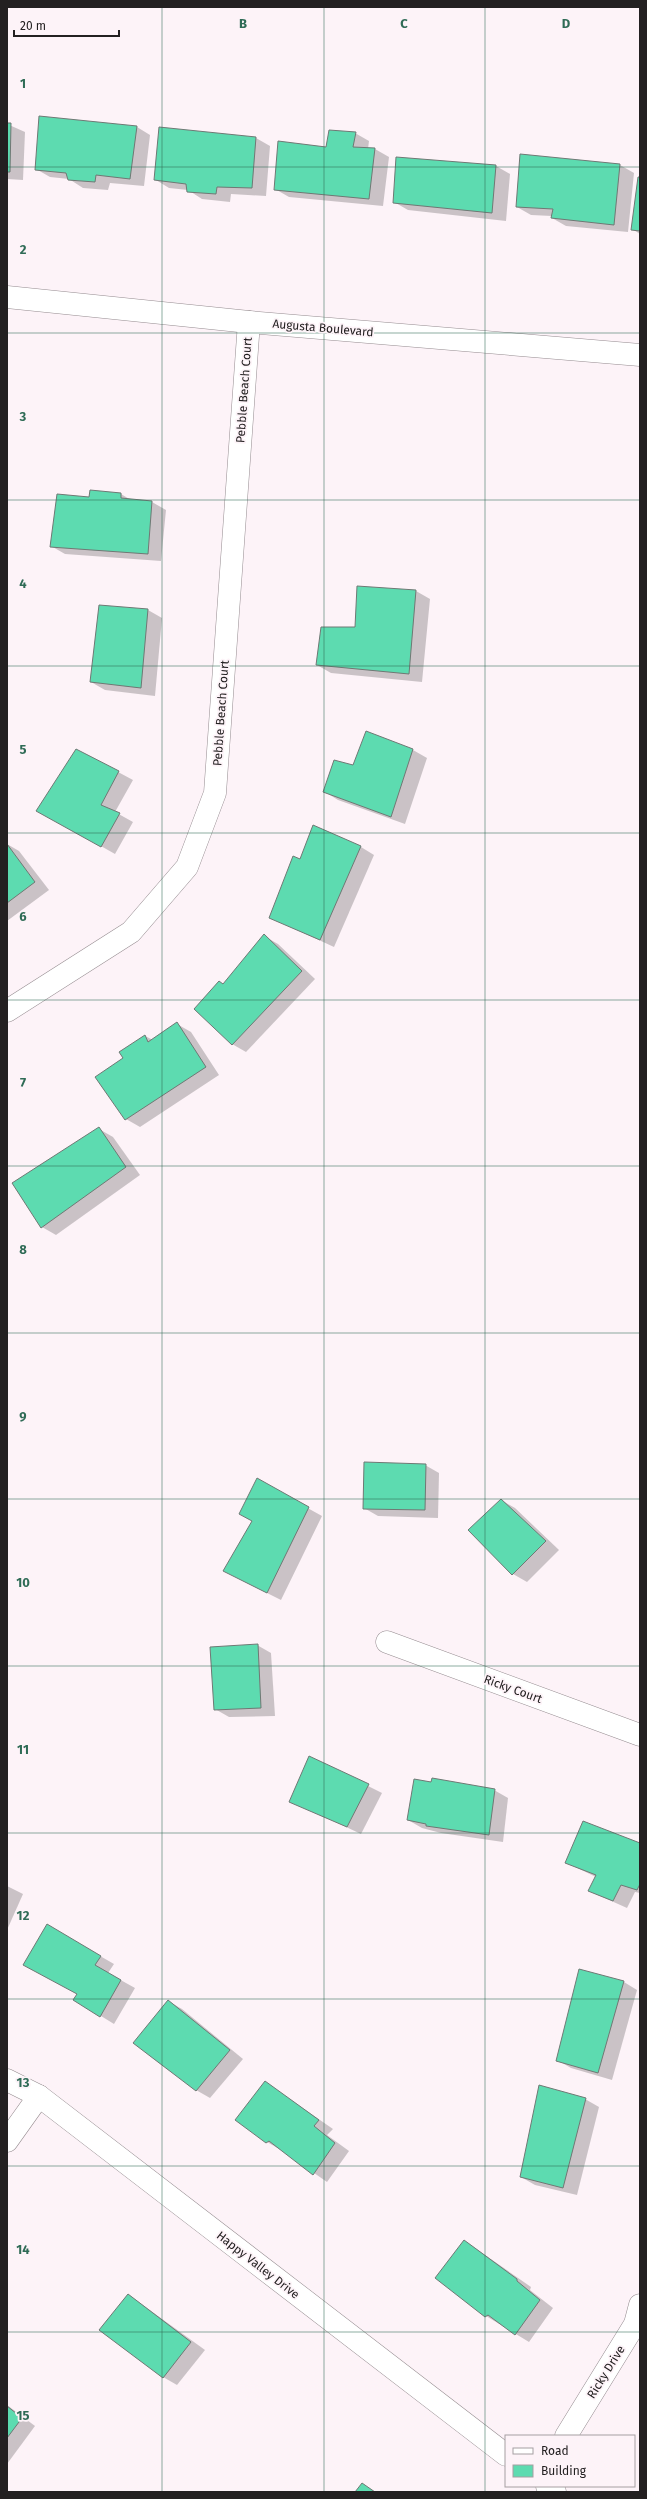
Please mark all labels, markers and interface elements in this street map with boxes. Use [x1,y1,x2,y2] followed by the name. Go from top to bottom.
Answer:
[14,12,119,38] scale bar
[239,16,247,31] text: B
[400,16,408,31] text: C
[562,16,571,31] text: D
[20,19,46,33] text: 20 m
[20,76,26,91] text: 1
[20,242,27,257] text: 2
[272,317,374,339] street label: Augusta Boulevard
[233,336,255,443] street label: Pebble Beach Court
[19,409,27,424] text: 3
[19,576,27,591] text: 4
[210,659,232,766] street label: Pebble Beach Court
[20,742,27,757] text: 5
[19,909,27,924] text: 6
[20,1075,26,1090] text: 7
[19,1242,27,1257] text: 8
[19,1409,27,1424] text: 9
[16,1575,30,1590] text: 10
[482,1672,545,1706] street label: Ricky Court
[17,1742,29,1757] text: 11
[17,1908,30,1923] text: 12
[17,2075,30,2090] text: 13
[214,2228,302,2302] street label: Happy Valley Drive
[16,2242,30,2257] text: 14
[584,2343,628,2401] street label: Ricky Drive
[16,2408,30,2423] text: 15
[505,2435,635,2487] legend
[541,2444,569,2458] text: Road
[541,2464,587,2478] text: Building

